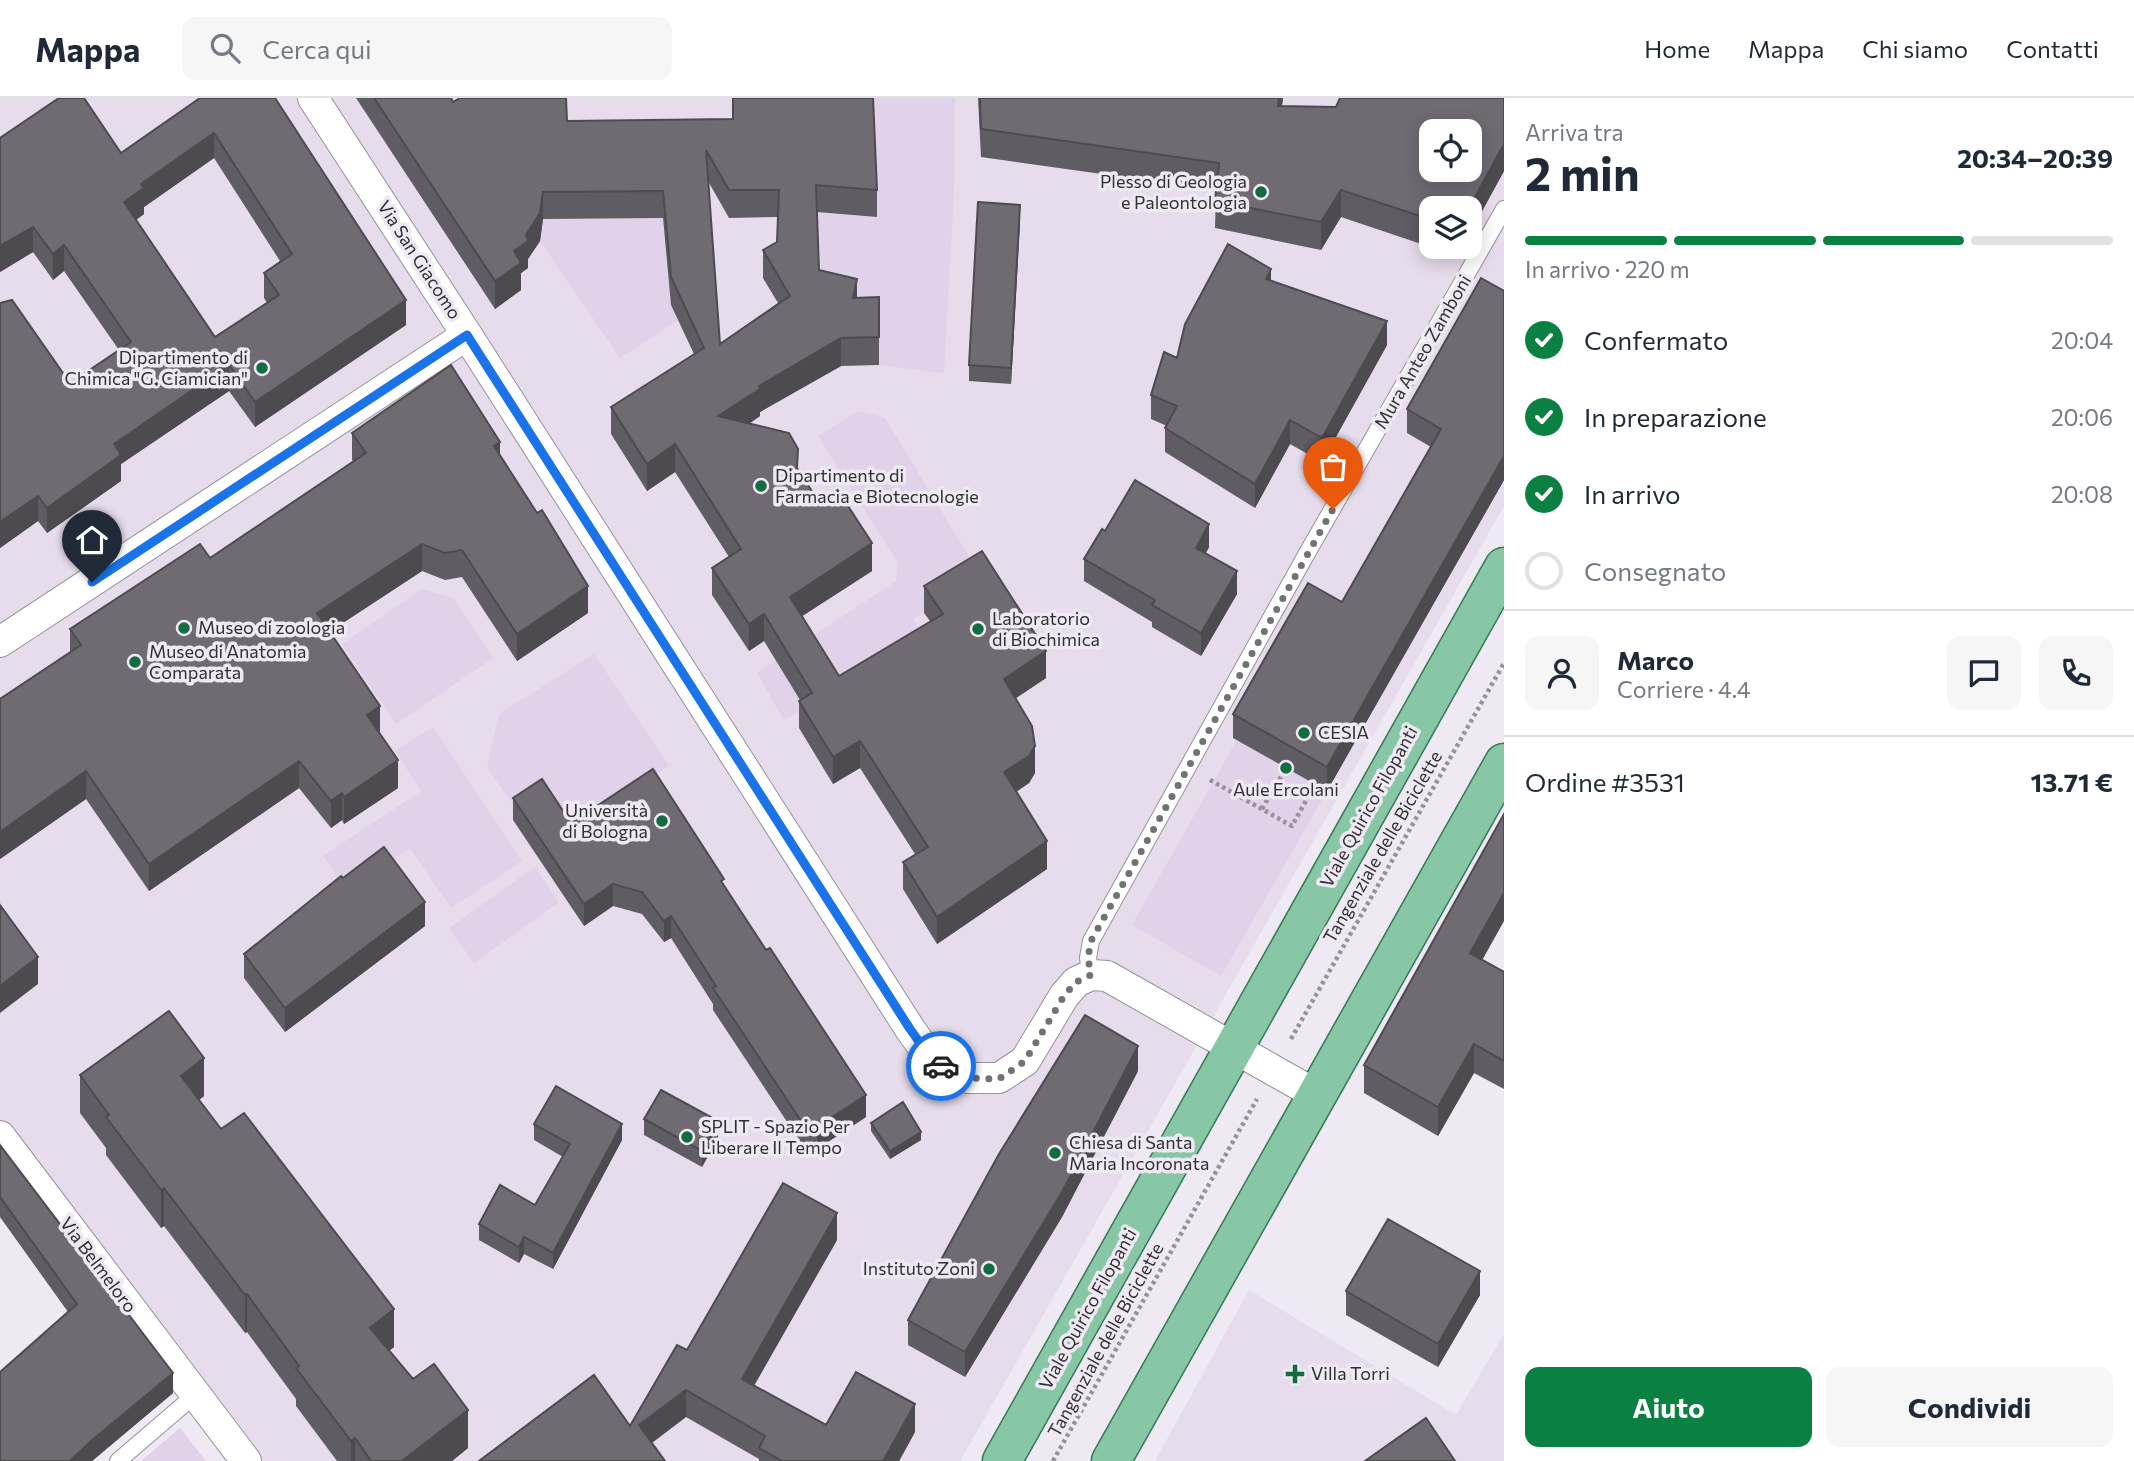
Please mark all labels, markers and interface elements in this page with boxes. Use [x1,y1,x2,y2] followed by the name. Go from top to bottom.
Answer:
[182,17,672,80] search box
[35,28,140,69] text: Mappa
[206,29,244,67] icon: search
[262,33,372,64] text: Cerca qui
[1644,34,1710,63] text: Home
[1748,34,1824,63] text: Mappa
[1862,34,1968,63] text: Chi siamo
[2006,34,2099,63] text: Contatti
[1525,118,1624,146] text: Arriva tra
[1419,119,1482,259] map controls
[1419,119,1482,182] button: locate
[1957,142,2113,173] text: 20:34–20:39
[1525,144,1640,200] text: 2 min
[1100,170,1247,213] place label: Plesso di Geologia e Paleontologia
[1253,184,1269,200] marker: Plesso di Geologia e Paleontologia
[373,196,466,323] street label: Via San Giacomo
[1419,196,1482,259] button: layers
[1525,255,1690,283] text: In arrivo · 220 m
[1369,271,1475,432] street label: Mura Anteo Zamboni
[1525,321,1563,359] icon: check
[1584,324,1728,355] text: Confermato
[2051,326,2113,354] text: 20:04
[64,346,248,389] place label: Dipartimento di Chimica "G. Ciamician"
[254,360,270,376] marker: Dipartimento di Chimica "G. Ciamician"
[1525,398,1563,436] icon: check
[1584,401,1767,432] text: In preparazione
[2051,403,2113,431] text: 20:06
[1303,437,1363,509] pin
[1314,448,1352,486] icon: bag
[775,464,979,507] place label: Dipartimento di Farmacia e Biotecnologie
[1525,475,1563,513] icon: check
[753,478,769,494] marker: Dipartimento di Farmacia e Biotecnologie
[1584,478,1681,509] text: In arrivo
[2051,480,2113,508] text: 20:08
[62,510,122,582] pin
[73,521,111,559] icon: home
[1584,555,1726,586] text: Consegnato
[992,607,1100,650] place label: Laboratorio di Biochimica
[198,616,345,638] place label: Museo di zoologia
[176,620,192,636] marker: Museo di zoologia
[970,621,986,637] marker: Laboratorio di Biochimica
[1525,636,1599,710] button: person
[1947,636,2021,710] button: chat
[2039,636,2113,710] button: phone
[149,640,307,683] place label: Museo di Anatomia Comparata
[1617,644,1694,675] text: Marco
[127,654,143,670] marker: Museo di Anatomia Comparata
[1617,675,1751,703] text: Corriere · 4.4
[1318,721,1369,743] place label: CESIA
[1315,722,1422,891] street label: Viale Quirico Filopanti
[1296,725,1312,741] marker: CESIA
[1318,746,1446,947] street label: Tangenziale delle Biciclette
[1278,760,1294,776] marker: Aule Ercolani
[1525,766,1685,797] text: Ordine #3531
[2031,766,2113,797] text: 13.71 €
[1233,778,1339,800] place label: Aule Ercolani
[562,799,648,842] place label: Università di Bologna
[654,813,670,829] marker: Università di Bologna
[906,1031,976,1101] courier
[922,1047,960,1085] icon: car
[701,1115,850,1158] place label: SPLIT - Spazio Per Liberare Il Tempo
[679,1129,695,1145] marker: SPLIT - Spazio Per Liberare Il Tempo
[1069,1131,1209,1174] place label: Chiesa di Santa Maria Incoronata
[1047,1145,1063,1161] marker: Chiesa di Santa Maria Incoronata
[56,1212,142,1316] street label: Via Belmeloro
[1034,1224,1141,1393] street label: Viale Quirico Filopanti
[1043,1239,1168,1440] street label: Tangenziale delle Biciclette
[863,1257,975,1279] place label: Instituto Zoni
[981,1261,997,1277] marker: Instituto Zoni
[1311,1362,1390,1384] place label: Villa Torri
[1285,1364,1305,1384] marker: Villa Torri
[1525,1367,1812,1447] button: Aiuto
[1826,1367,2113,1447] button: Condividi

